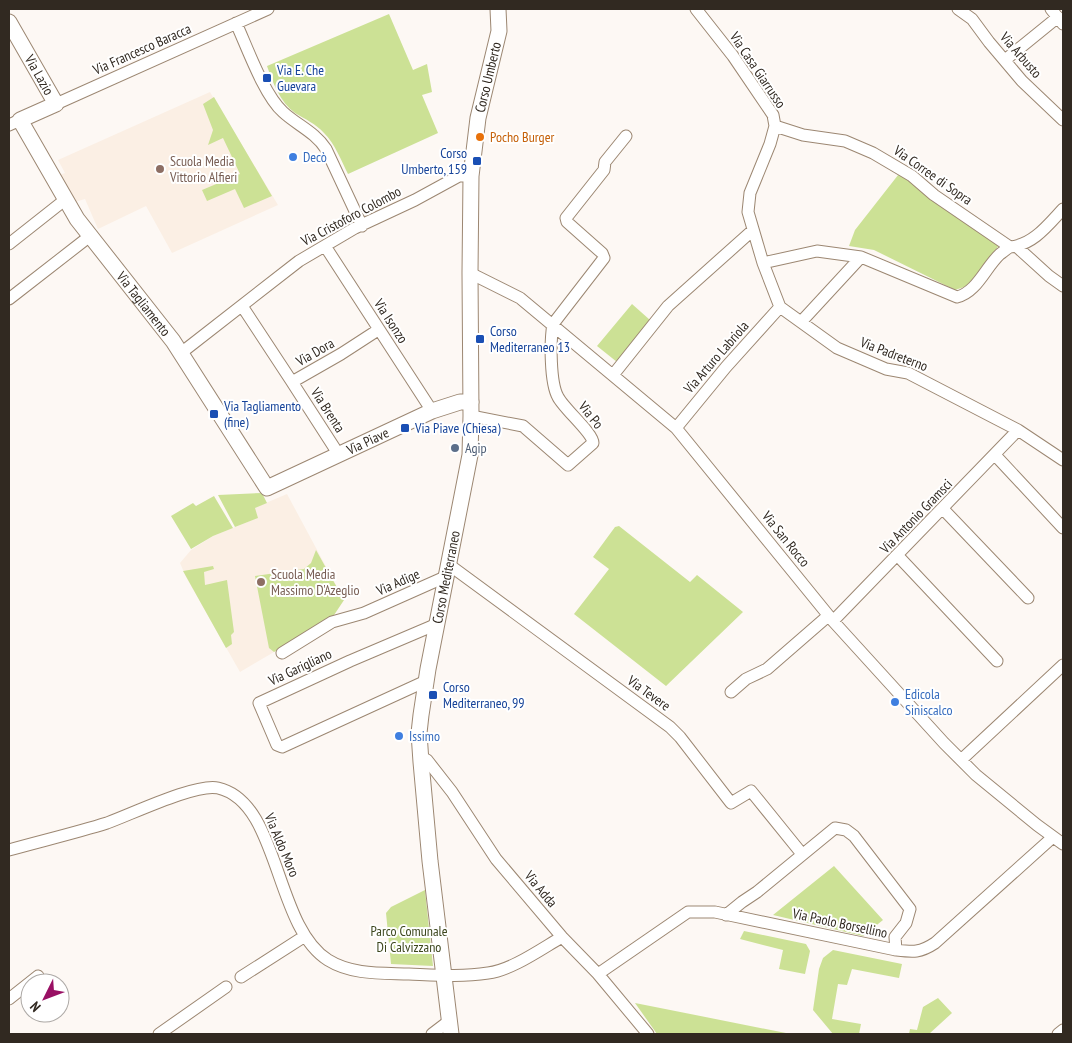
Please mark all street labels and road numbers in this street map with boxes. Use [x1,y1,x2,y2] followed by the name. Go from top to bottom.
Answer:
[89,19,194,79] street label: Via Francesco Baracca
[725,28,790,112] street label: Via Casa Giarrusso
[996,28,1046,82] street label: Via Arbusto
[471,40,505,114] street label: Corso Umberto
[20,51,58,98] street label: Via Lazio
[889,141,976,209] street label: Via Corree di Sopra
[297,182,404,250] street label: Via Cristoforo Colombo
[112,267,175,340] street label: Via Tagliamento
[370,295,412,347] street label: Via Isonzo
[679,317,752,398] street label: Via Arturo Labriola
[857,333,930,375] street label: Via Padreterno
[292,334,337,371] street label: Via Dora
[306,383,349,436] street label: Via Brenta
[574,397,607,432] street label: Via Po
[343,423,392,459] street label: Via Piave
[875,475,956,558] street label: Via Antonio Gramsci
[757,507,814,571] street label: Via San Rocco
[428,529,464,625] street label: Corso Mediterraneo
[373,564,423,600] street label: Via Adige
[265,645,334,690] street label: Via Garigliano
[623,671,674,715] street label: Via Tevere
[260,809,303,880] street label: Via Aldo Moro
[520,866,561,911] street label: Via Adda
[790,904,889,942] street label: Via Paolo Borsellino

